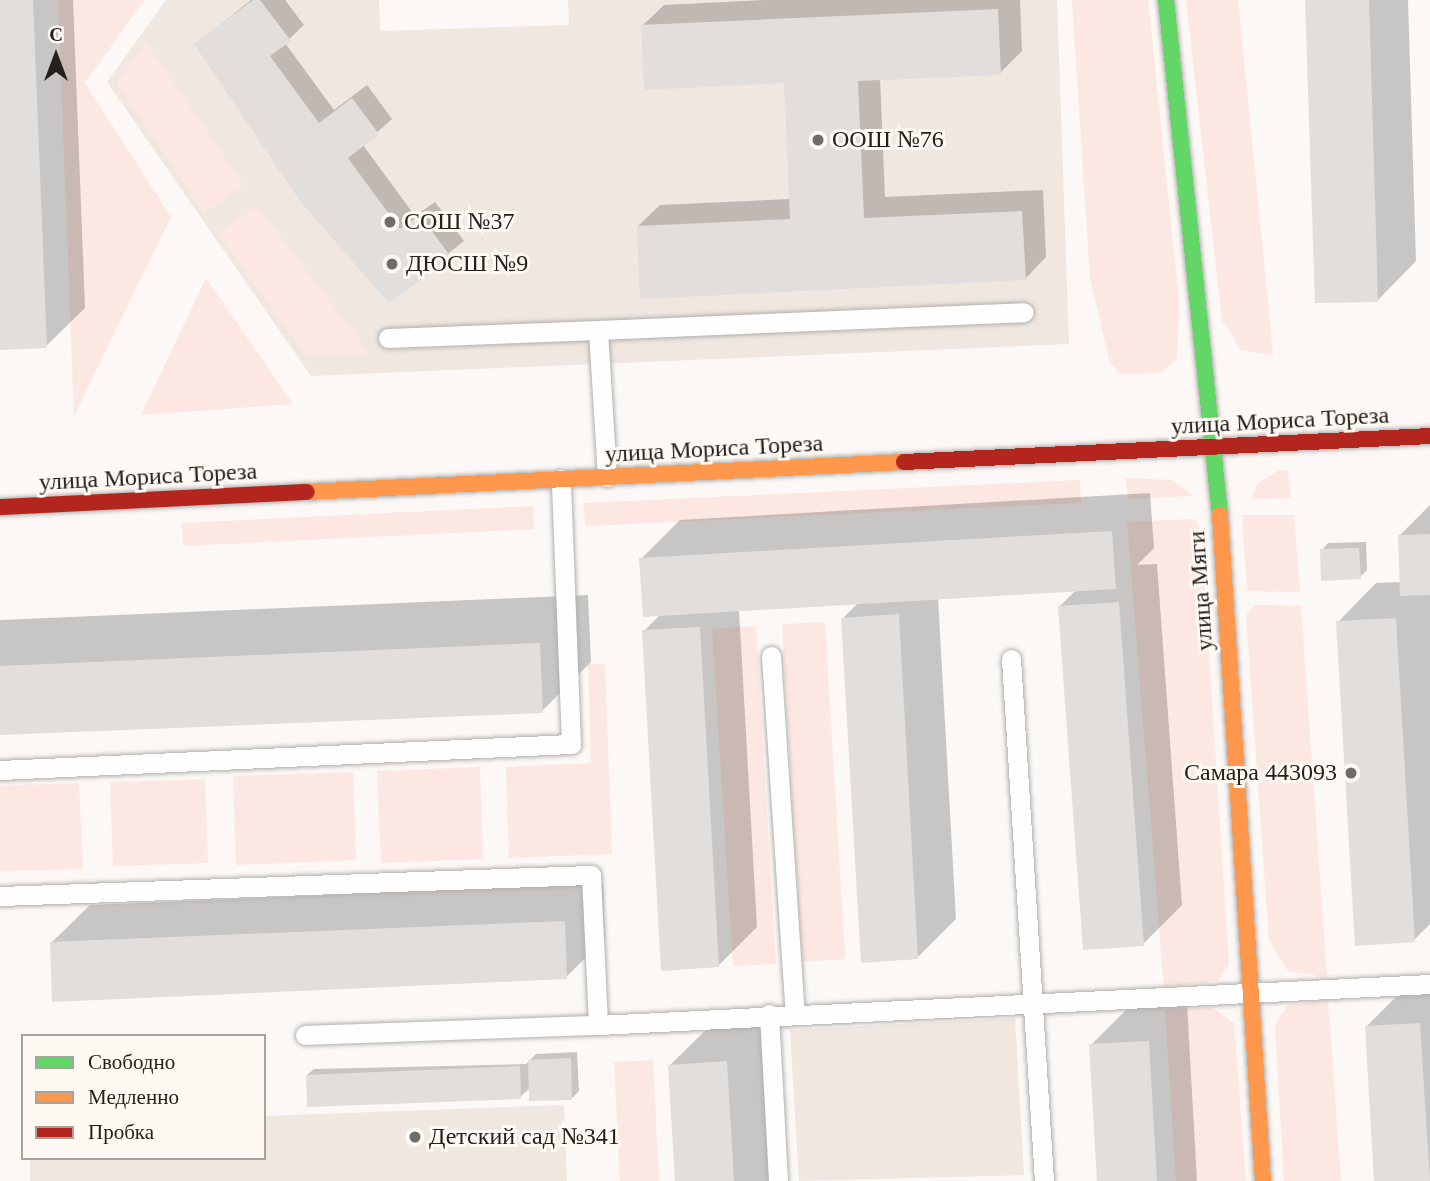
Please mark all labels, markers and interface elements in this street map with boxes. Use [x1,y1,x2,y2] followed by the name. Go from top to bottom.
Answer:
[21,21,91,91] north arrow
[49,24,63,45] text: С
[832,126,944,154] place label: ООШ №76
[810,132,826,148] marker: ООШ №76
[404,208,514,236] place label: СОШ №37
[382,214,398,230] marker: СОШ №37
[406,250,528,278] place label: ДЮСШ №9
[384,256,400,272] marker: ДЮСШ №9
[1170,401,1390,441] street label: улица Мориса Тореза
[604,429,824,469] street label: улица Мориса Тореза
[38,457,258,497] street label: улица Мориса Тореза
[1182,530,1220,652] street label: улица Мяги
[1184,759,1337,787] place label: Самара 443093
[1343,765,1359,781] marker: Самара 443093
[21,1034,266,1160] legend
[88,1050,175,1074] text: Свободно
[88,1085,179,1109] text: Медленно
[88,1120,154,1144] text: Пробка
[429,1123,620,1151] place label: Детский сад №341
[407,1129,423,1145] marker: Детский сад №341

